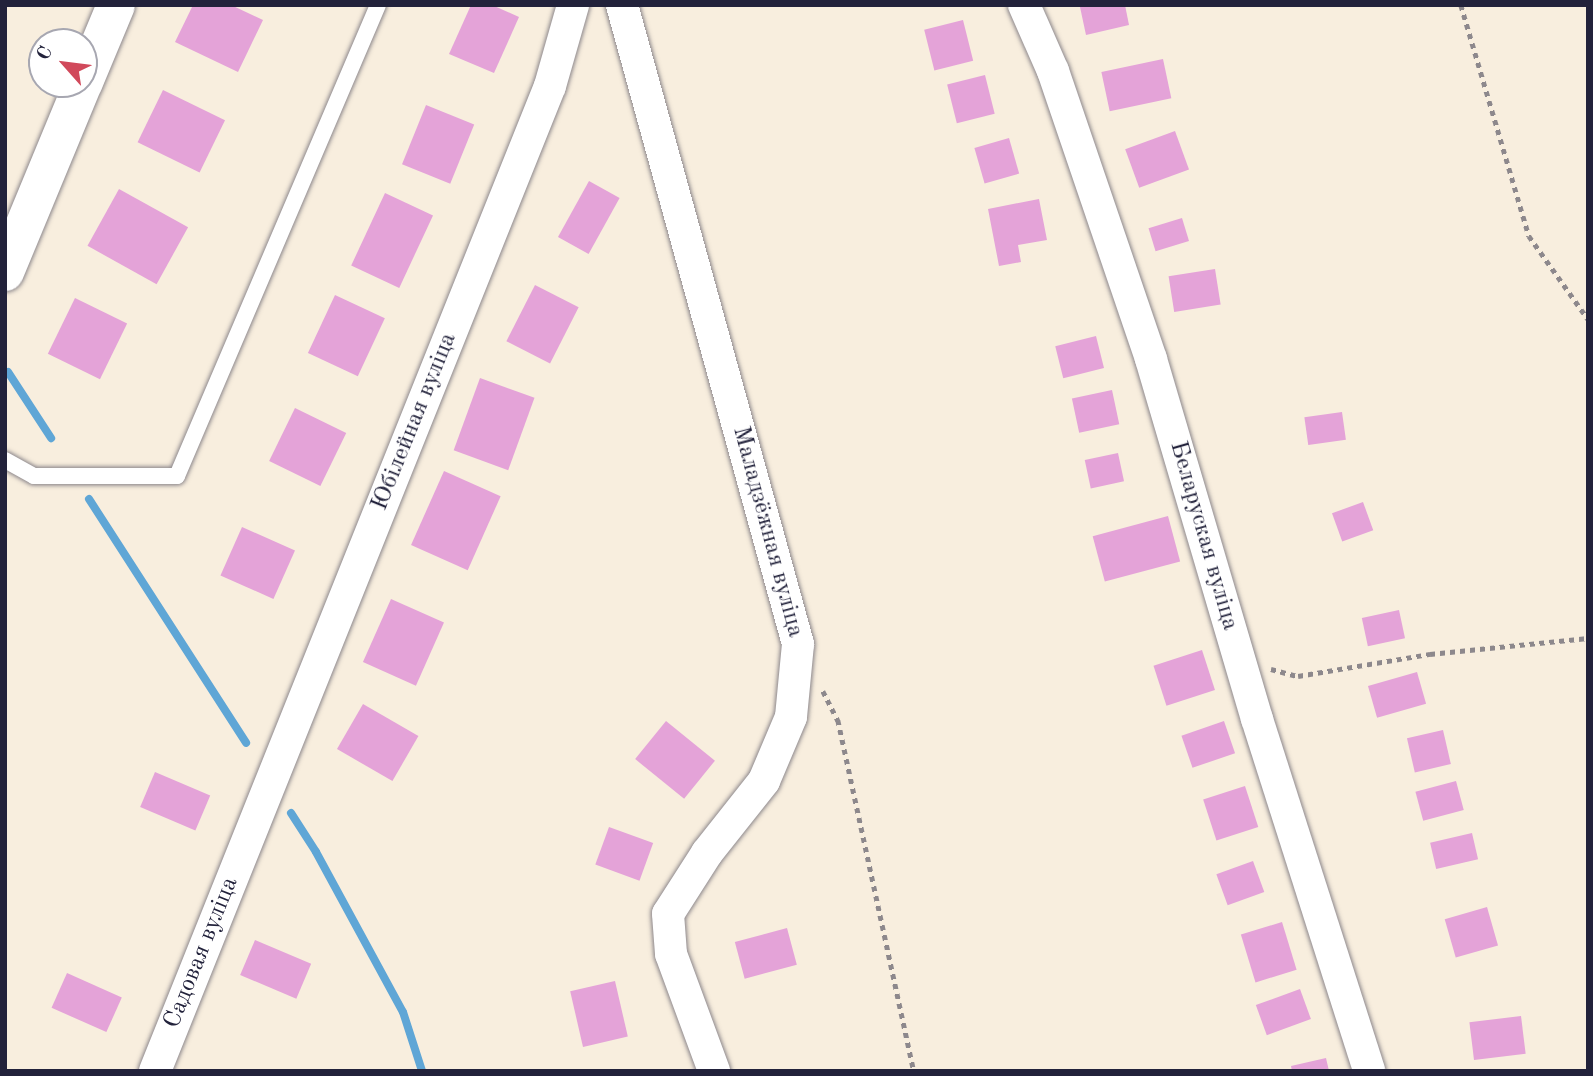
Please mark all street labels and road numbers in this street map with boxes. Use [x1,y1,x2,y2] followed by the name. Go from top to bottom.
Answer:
[366,329,464,515] street label: Юбілейная вуліца
[725,423,809,641] street label: Маладзёжная вуліца
[1162,438,1244,634] street label: Беларуская вуліца
[159,873,245,1033] street label: Садовая вуліца

